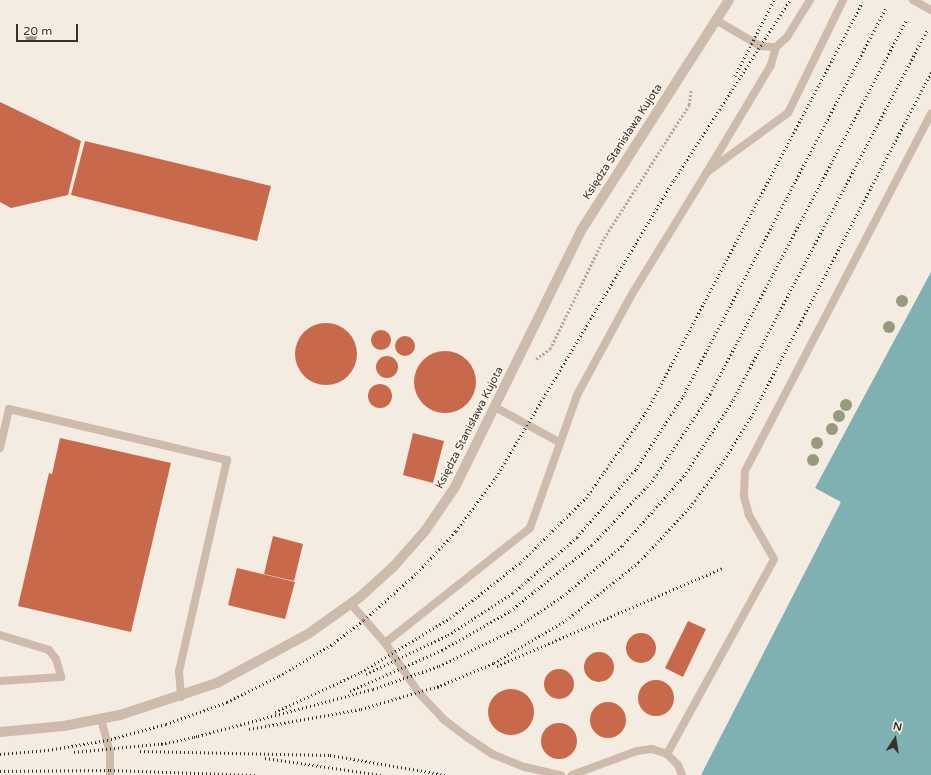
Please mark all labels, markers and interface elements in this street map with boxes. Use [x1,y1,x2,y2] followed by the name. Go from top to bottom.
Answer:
[18,16,80,42] scale bar
[23,24,52,38] text: 20 m
[581,82,665,202] street label: Księdza Stanisława Kujota
[433,365,507,491] street label: Księdza Stanisława Kujota
[875,719,915,759] north arrow
[892,719,903,734] text: N

